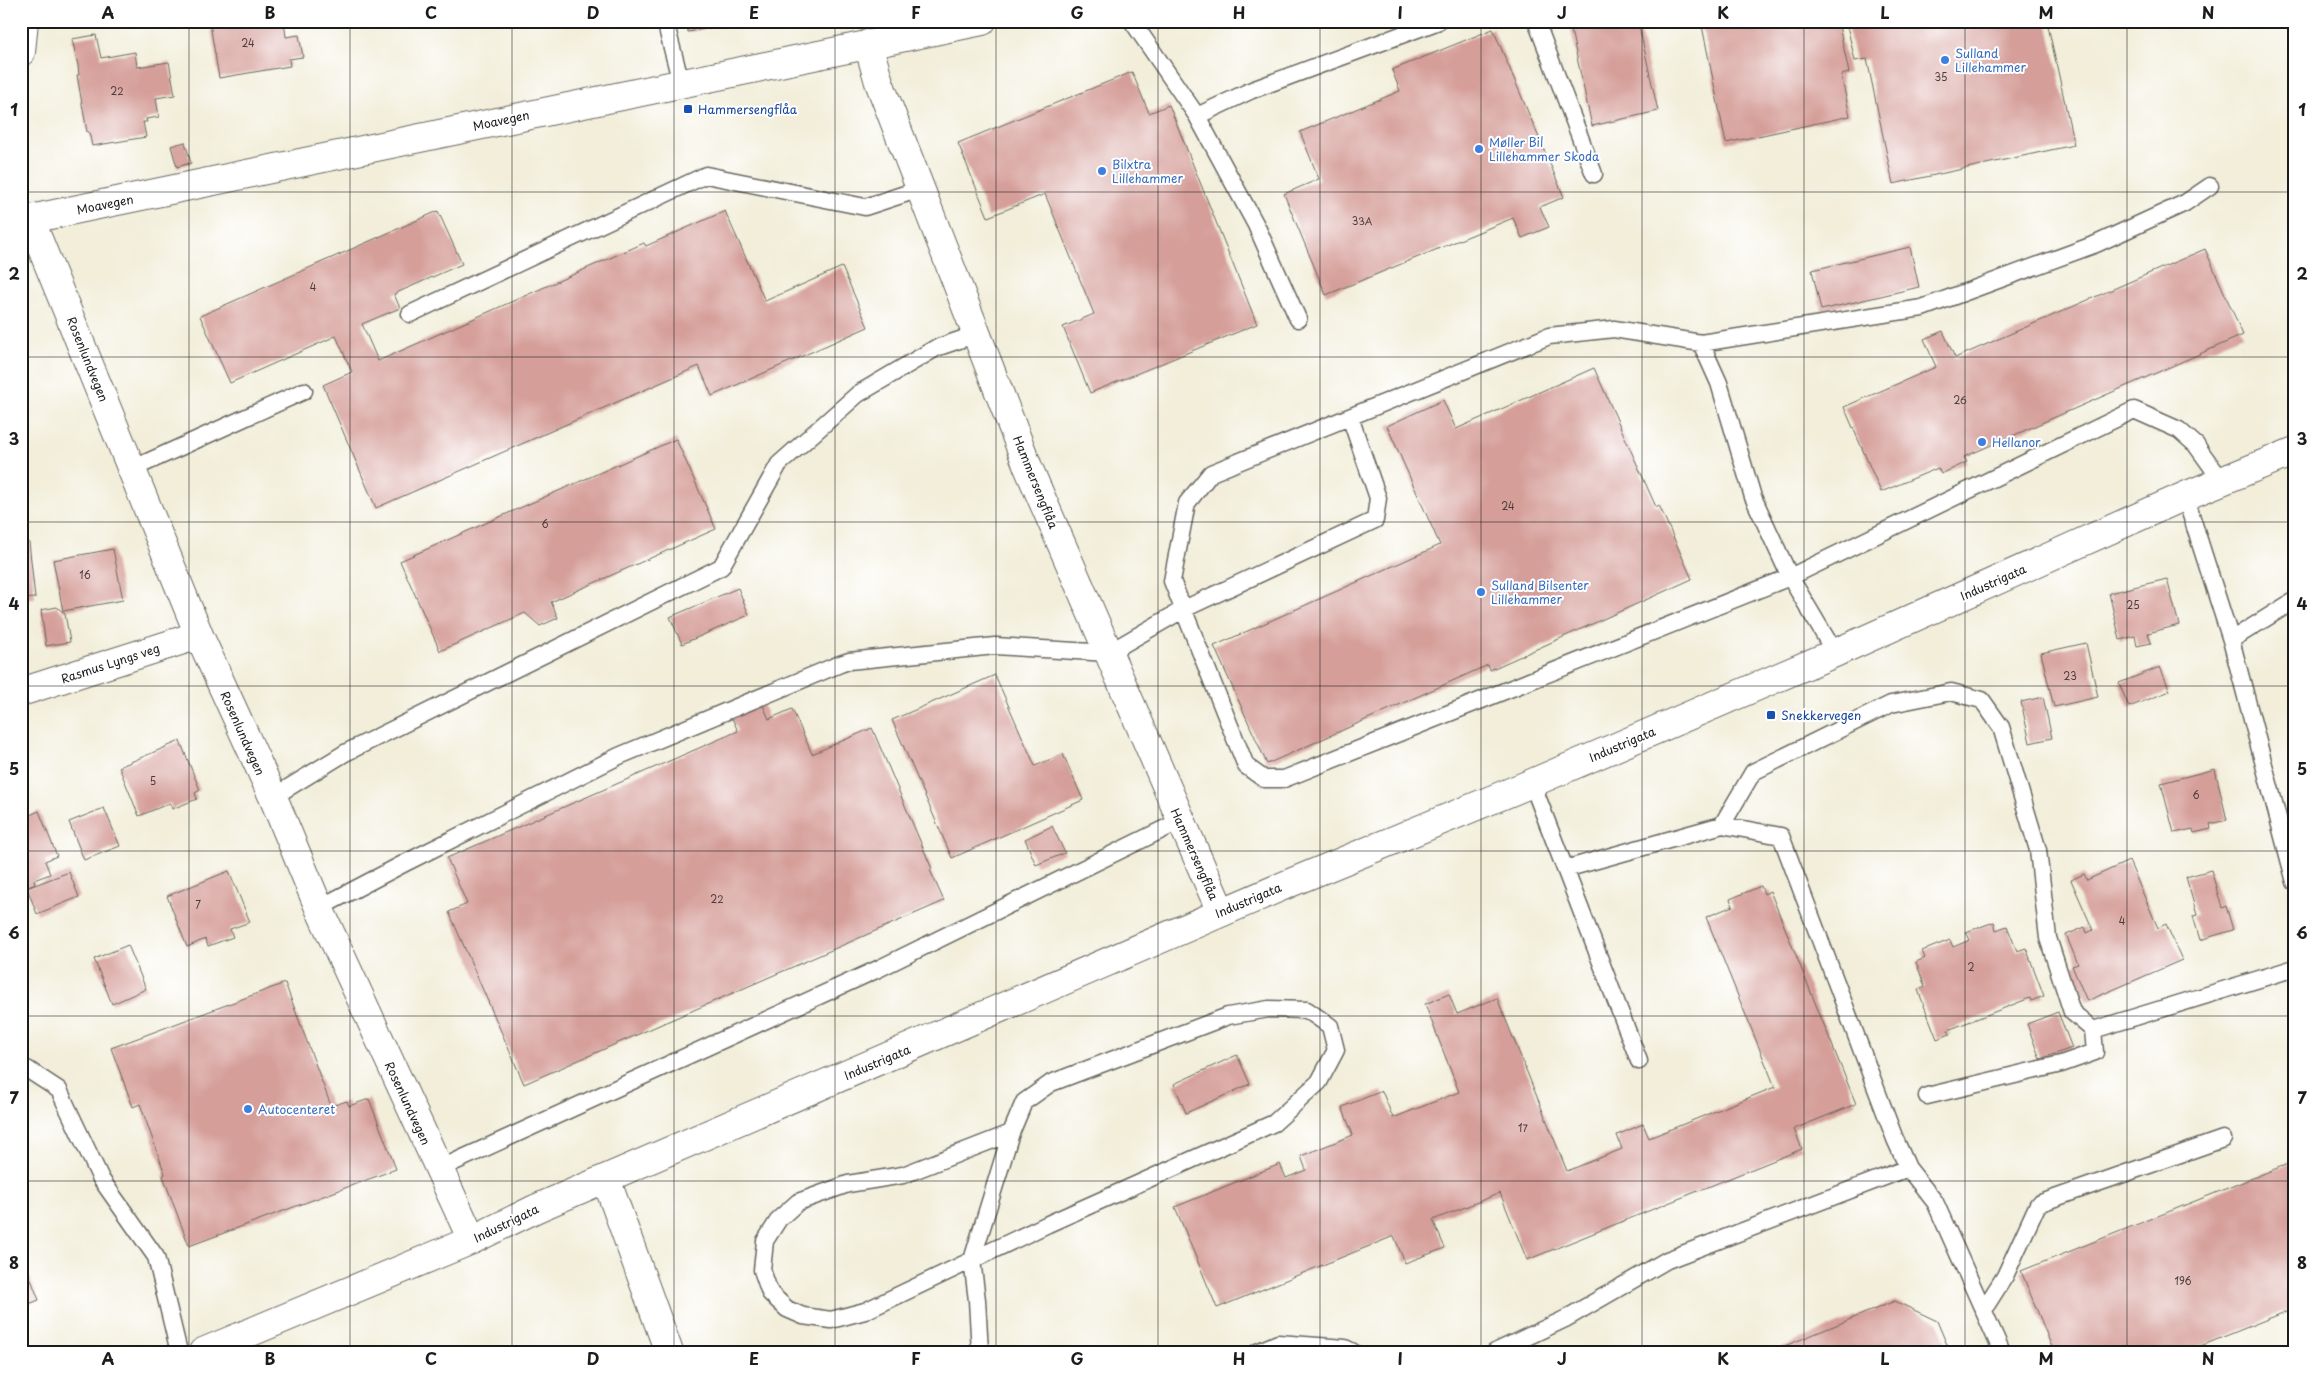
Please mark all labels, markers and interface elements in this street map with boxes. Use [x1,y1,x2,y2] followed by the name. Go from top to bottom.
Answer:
[102,0,115,24] text: A
[265,0,276,24] text: B
[425,0,437,24] text: C
[587,0,599,24] text: D
[749,0,759,24] text: E
[911,0,921,24] text: F
[1070,0,1084,24] text: G
[1233,0,1245,24] text: H
[1397,0,1403,24] text: I
[1557,0,1567,24] text: J
[1717,0,1729,24] text: K
[1880,0,1890,24] text: L
[2038,0,2054,24] text: M
[2202,0,2214,24] text: N
[241,35,255,50] house number: 24
[1955,44,2026,76] place label: Sulland Lillehammer
[1939,54,1951,66] marker: Sulland Lillehammer
[1935,69,1947,84] house number: 35
[110,83,124,98] house number: 22
[10,97,18,121] text: 1
[2298,97,2306,121] text: 1
[698,100,798,118] place label: Hammersengflåa
[682,103,694,115] marker: Hammersengflåa
[471,105,531,135] street label: Moavegen
[1489,133,1600,165] place label: Møller Bil Lillehammer Skoda
[1473,143,1485,155] marker: Møller Bil Lillehammer Skoda
[1112,155,1183,187] place label: Bilxtra Lillehammer
[1096,165,1108,177] marker: Bilxtra Lillehammer
[75,190,135,218] street label: Moavegen
[1352,213,1373,228] house number: 33A
[8,261,20,285] text: 2
[2296,261,2308,285] text: 2
[310,279,317,294] house number: 4
[63,314,113,404] street label: Rosenlundvegen
[1953,392,1967,407] house number: 26
[9,426,19,450] text: 3
[2297,426,2307,450] text: 3
[1009,433,1063,532] street label: Hammersengflåa
[1992,433,2041,451] place label: Hellanor
[1976,436,1988,448] marker: Hellanor
[1501,498,1515,513] house number: 24
[541,516,549,531] house number: 6
[1957,559,2029,605] street label: Industrigata
[79,567,91,582] house number: 16
[1491,576,1589,608] place label: Sulland Bilsenter Lillehammer
[1475,586,1487,598] marker: Sulland Bilsenter Lillehammer
[9,591,20,615] text: 4
[2297,591,2308,615] text: 4
[2126,597,2140,612] house number: 25
[58,639,162,687] street label: Rasmus Lyngs veg
[2063,668,2077,683] house number: 23
[216,688,270,778] street label: Rosenlundvegen
[1781,706,1861,724] place label: Snekkervegen
[1765,709,1777,721] marker: Snekkervegen
[1586,722,1658,766] street label: Industrigata
[9,756,19,780] text: 5
[2297,756,2307,780] text: 5
[150,773,156,788] house number: 5
[2192,787,2200,802] house number: 6
[1167,805,1224,904] street label: Hammersengflåa
[1212,878,1284,922] street label: Industrigata
[710,891,724,906] house number: 22
[195,897,201,912] house number: 7
[2119,913,2126,928] house number: 4
[8,920,20,944] text: 6
[2296,920,2308,944] text: 6
[1967,959,1975,974] house number: 2
[841,1040,913,1084] street label: Industrigata
[381,1058,435,1148] street label: Rosenlundvegen
[9,1085,19,1109] text: 7
[2297,1085,2307,1109] text: 7
[258,1100,335,1118] place label: Autocenteret
[242,1103,254,1115] marker: Autocenteret
[1518,1120,1529,1135] house number: 17
[470,1199,542,1247] street label: Industrigata
[9,1250,19,1274] text: 8
[2297,1250,2307,1274] text: 8
[2174,1273,2192,1288] house number: 196
[102,1346,115,1370] text: A
[265,1346,276,1370] text: B
[425,1346,437,1370] text: C
[587,1346,599,1370] text: D
[749,1346,759,1370] text: E
[911,1346,921,1370] text: F
[1070,1346,1084,1370] text: G
[1233,1346,1245,1370] text: H
[1397,1346,1403,1370] text: I
[1557,1346,1567,1370] text: J
[1717,1346,1729,1370] text: K
[1880,1346,1890,1370] text: L
[2038,1346,2054,1370] text: M
[2202,1346,2214,1370] text: N

